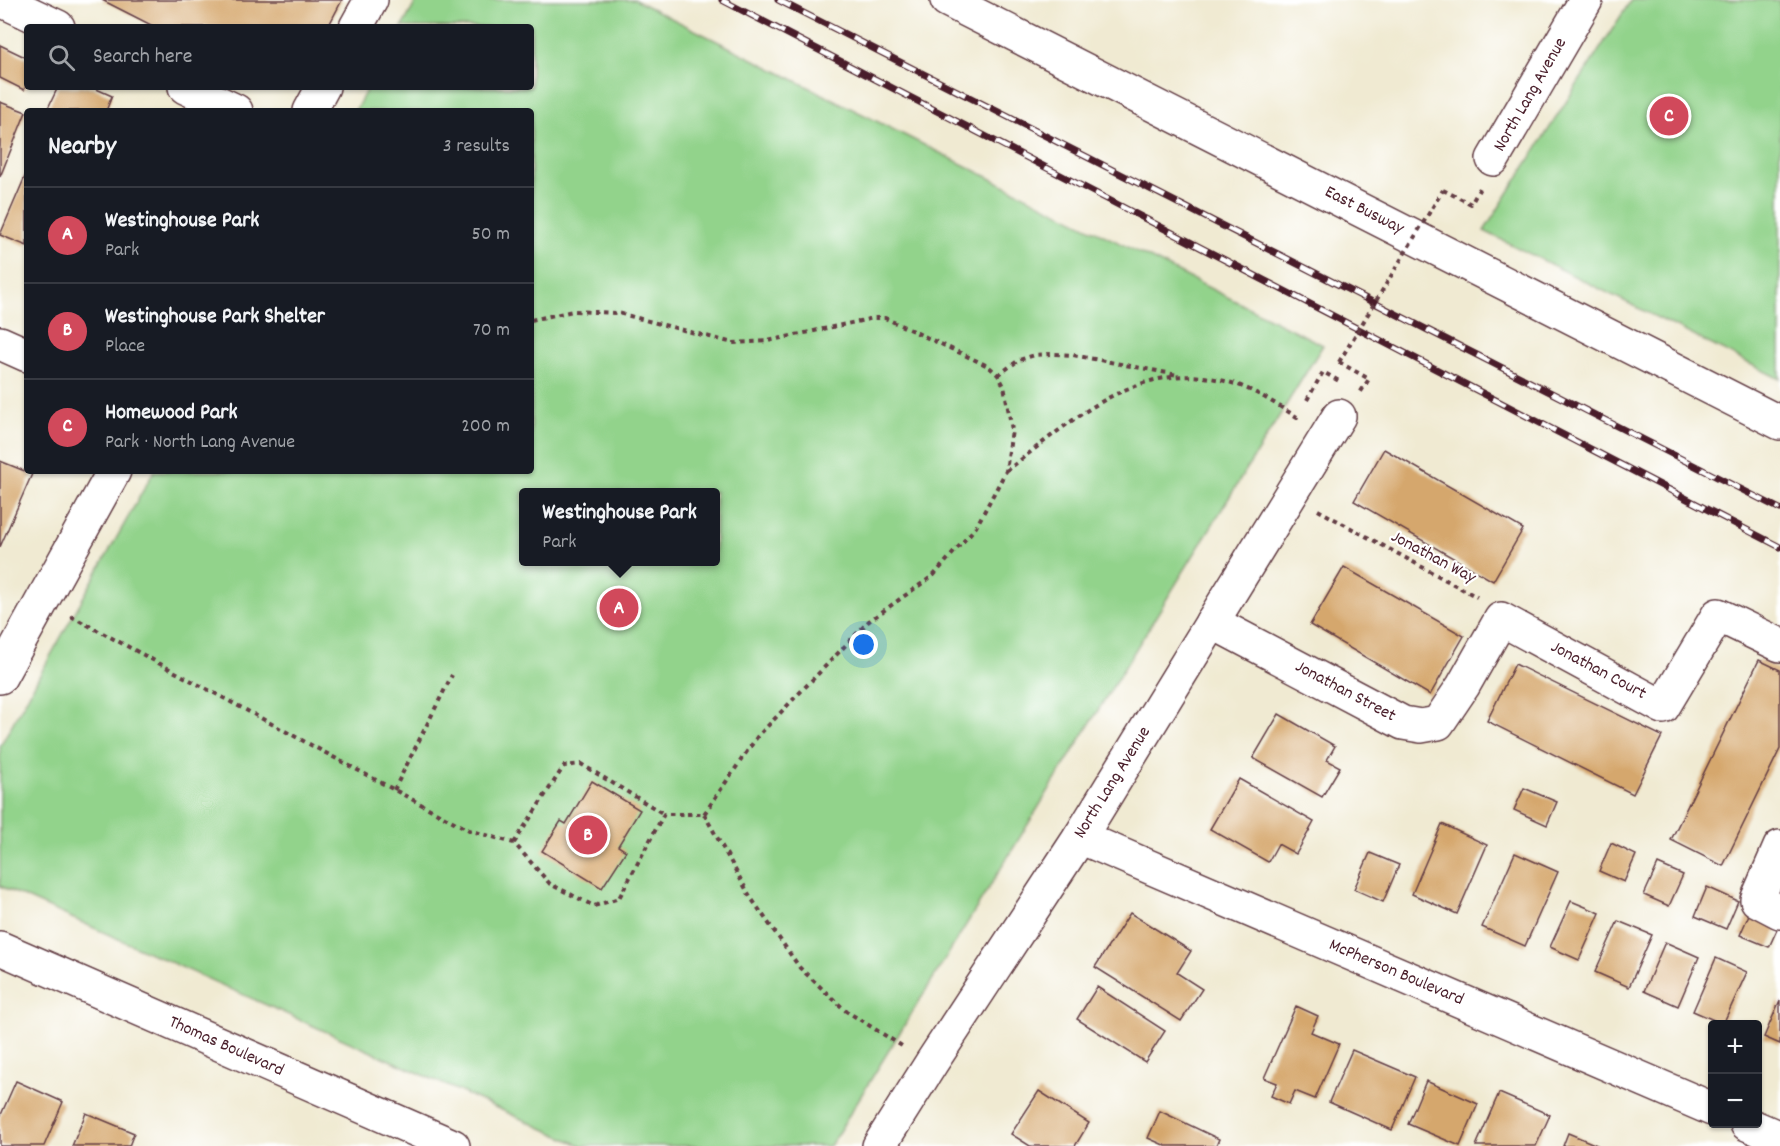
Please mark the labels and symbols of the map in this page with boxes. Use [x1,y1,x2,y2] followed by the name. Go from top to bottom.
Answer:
[1488,33,1574,157] street label: North Lang Avenue
[1650,94,1688,138] pin: C
[1320,180,1409,242] street label: East Busway
[1386,525,1481,591] street label: Jonathan Way
[600,586,638,630] pin: A
[849,630,878,659] your location
[1546,635,1651,707] street label: Jonathan Court
[1290,655,1400,729] street label: Jonathan Street
[1068,722,1158,844] street label: North Lang Avenue
[568,812,608,858] pin: B
[1325,933,1467,1013] street label: McPherson Boulevard
[164,1010,288,1084] street label: Thomas Boulevard

